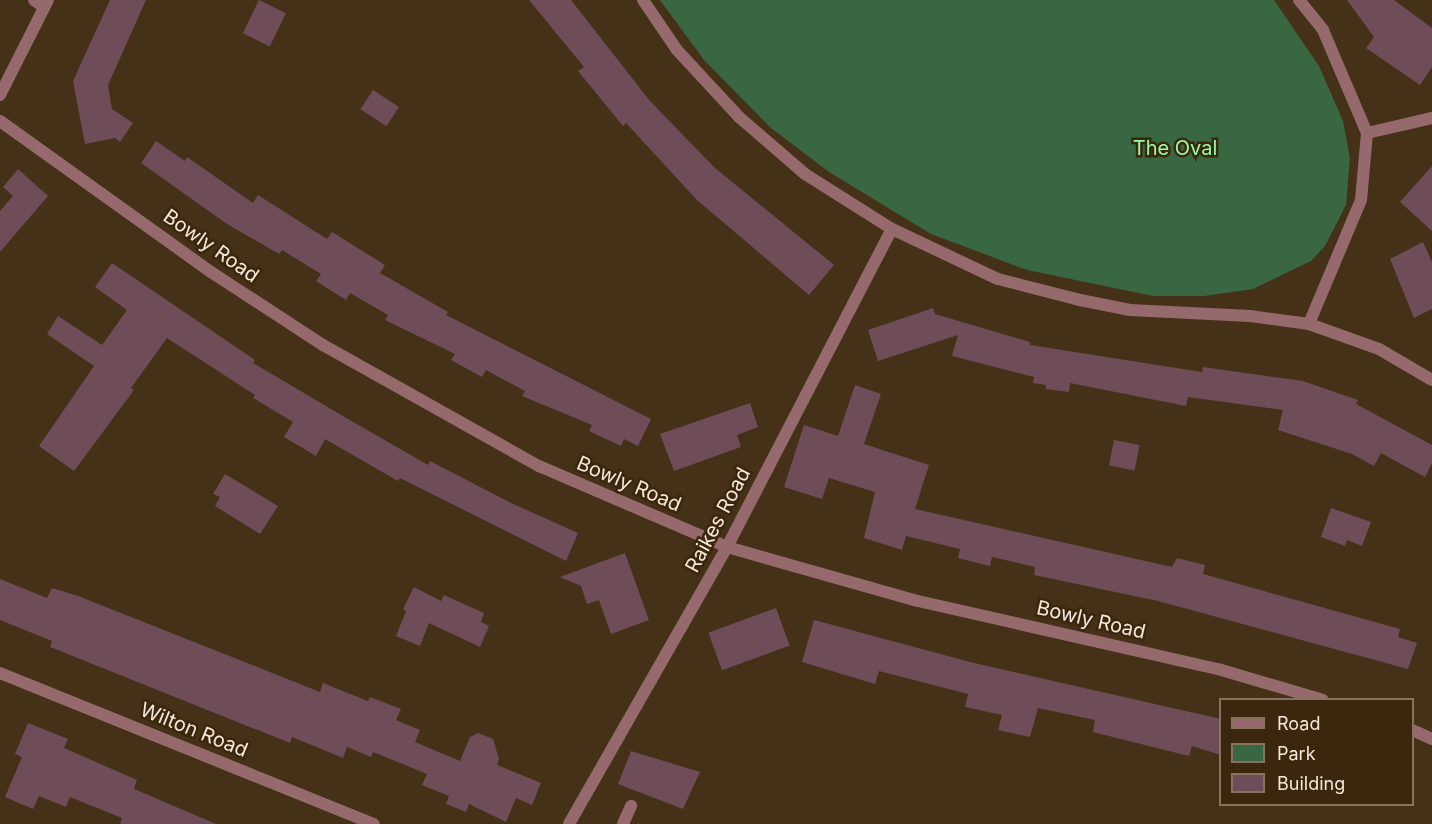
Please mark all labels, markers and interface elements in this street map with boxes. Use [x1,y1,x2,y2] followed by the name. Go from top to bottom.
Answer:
[1133,136,1217,160] park label: The Oval
[159,204,263,288] street label: Bowly Road
[573,451,685,517] street label: Bowly Road
[680,463,756,577] street label: Raikes Road
[1034,596,1148,644] street label: Bowly Road
[137,698,251,762] street label: Wilton Road
[1219,698,1414,806] legend
[1277,713,1320,734] text: Road
[1277,743,1316,764] text: Park
[1277,773,1345,794] text: Building

